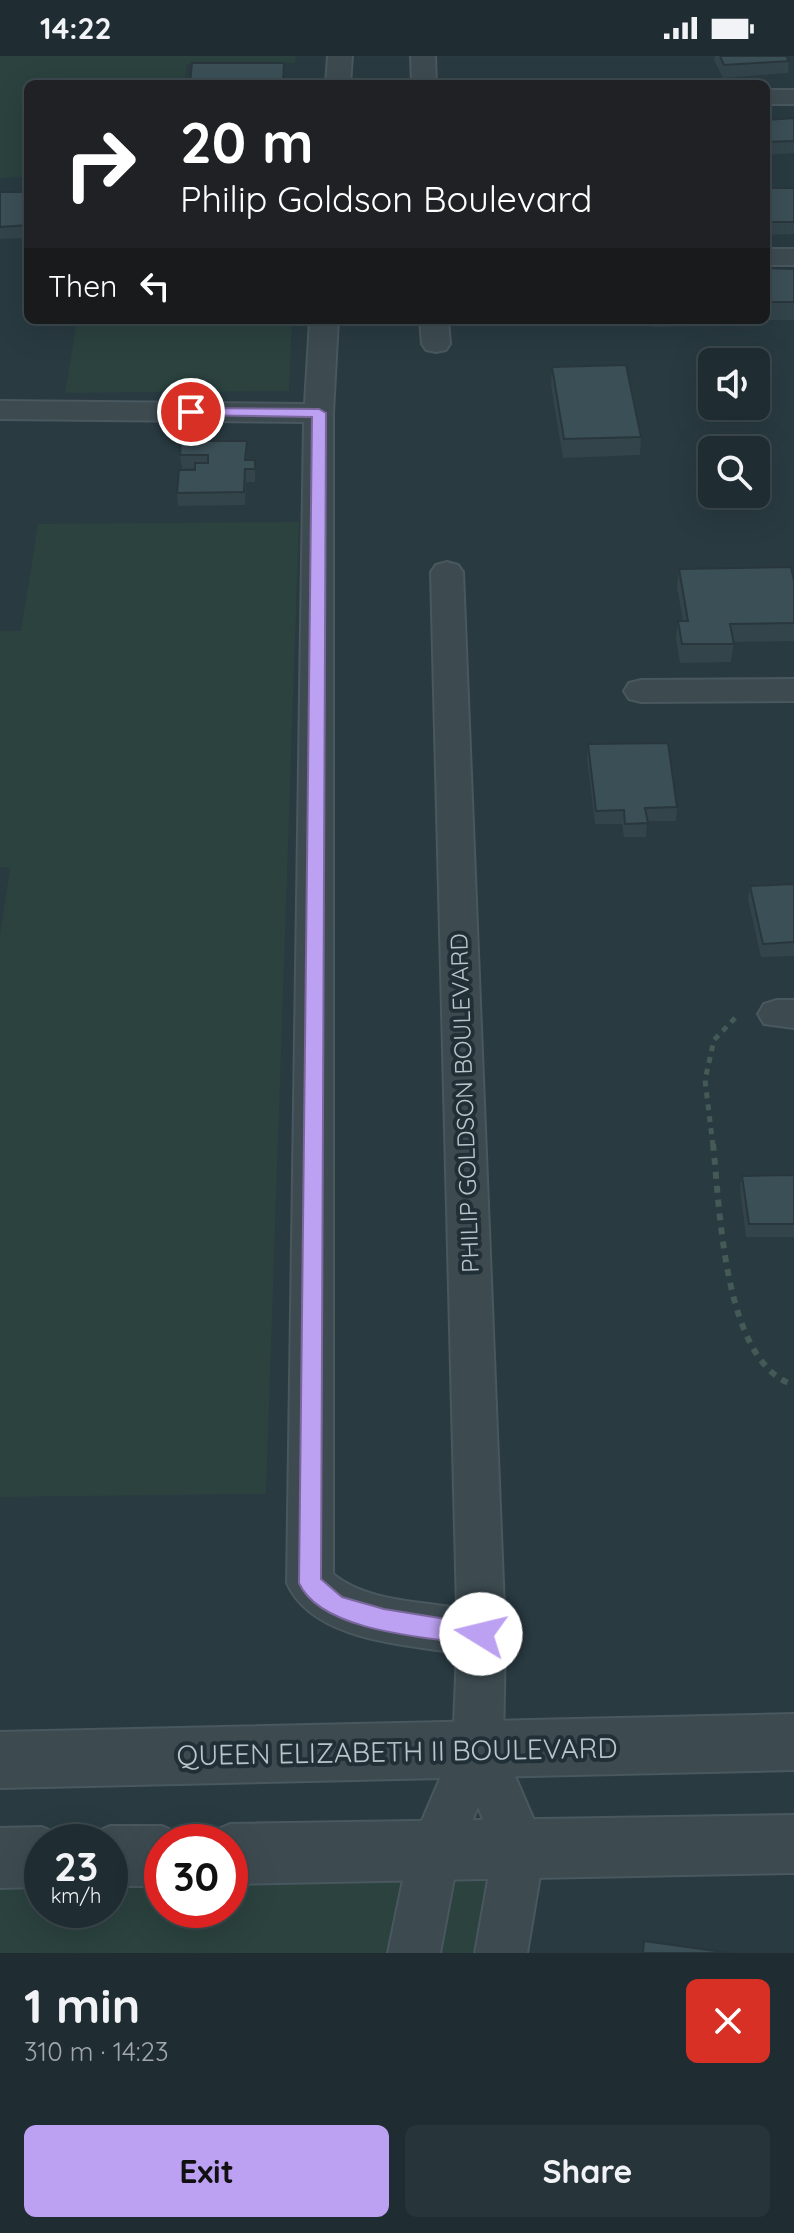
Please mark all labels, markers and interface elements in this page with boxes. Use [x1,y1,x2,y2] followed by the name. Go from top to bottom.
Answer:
[40,9,112,47] text: 14:22
[180,107,314,177] text: 20 m
[48,112,152,216] icon: right
[180,176,592,221] text: Philip Goldson Boulevard
[133,264,177,308] icon: left
[48,267,117,305] text: Then
[698,348,770,508] map controls
[698,348,770,420] button: sound
[157,378,225,446] pin
[169,390,213,434] icon: arrive
[698,436,770,508] button: search
[443,933,485,1273] street label: PHILIP GOLDSON BOULEVARD
[439,1592,523,1676] position arrow
[176,1730,618,1772] street label: QUEEN ELIZABETH II BOULEVARD
[144,1824,248,1928] speed limit sign: 30
[54,1841,98,1891] text: 23
[51,1883,101,1908] text: km/h
[24,1975,140,2035] text: 1 min
[686,1979,770,2063] button: close
[24,2035,169,2068] text: 310 m · 14:23
[24,2125,389,2217] button: Exit
[405,2125,770,2217] button: Share

